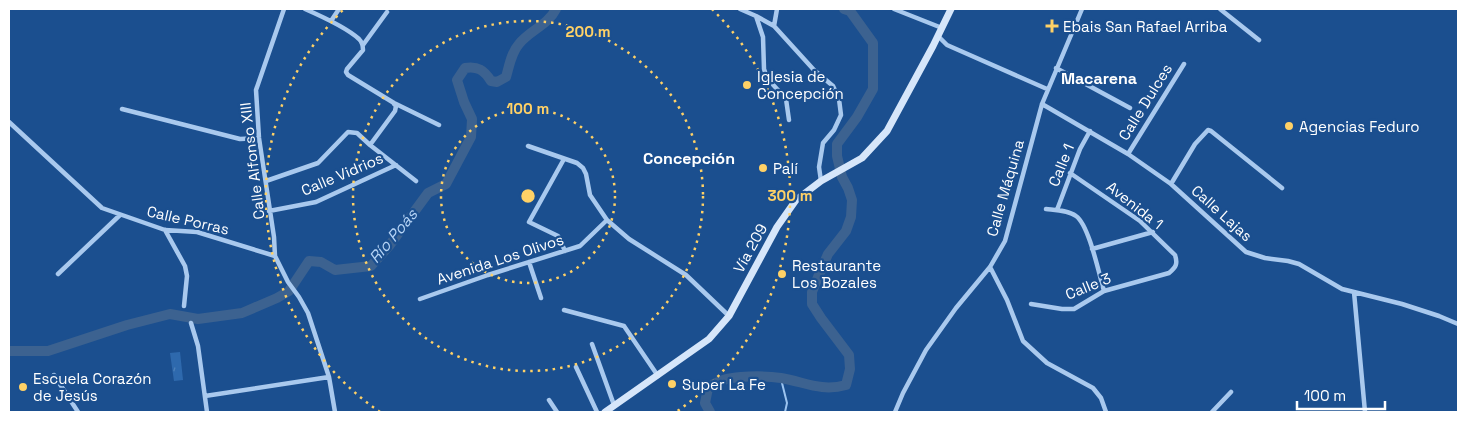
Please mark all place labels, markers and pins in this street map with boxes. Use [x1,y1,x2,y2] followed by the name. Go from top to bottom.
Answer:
[1063,17,1228,36] place label: Ebais San Rafael Arriba
[1045,19,1059,33] marker: Ebais San Rafael Arriba
[757,67,844,103] place label: Iglesia de Concepción
[741,79,753,91] marker: Iglesia de Concepción
[1299,117,1420,136] place label: Agencias Feduro
[1283,120,1295,132] marker: Agencias Feduro
[773,159,798,178] place label: Palí
[757,162,769,174] marker: Palí
[519,187,537,205] centre of rings
[792,256,881,292] place label: Restaurante Los Bozales
[776,268,788,280] marker: Restaurante Los Bozales
[33,369,151,405] place label: Escuela Corazón de Jesús
[682,375,766,394] place label: Super La Fe
[666,378,678,390] marker: Super La Fe
[17,381,29,393] marker: Escuela Corazón de Jesús

